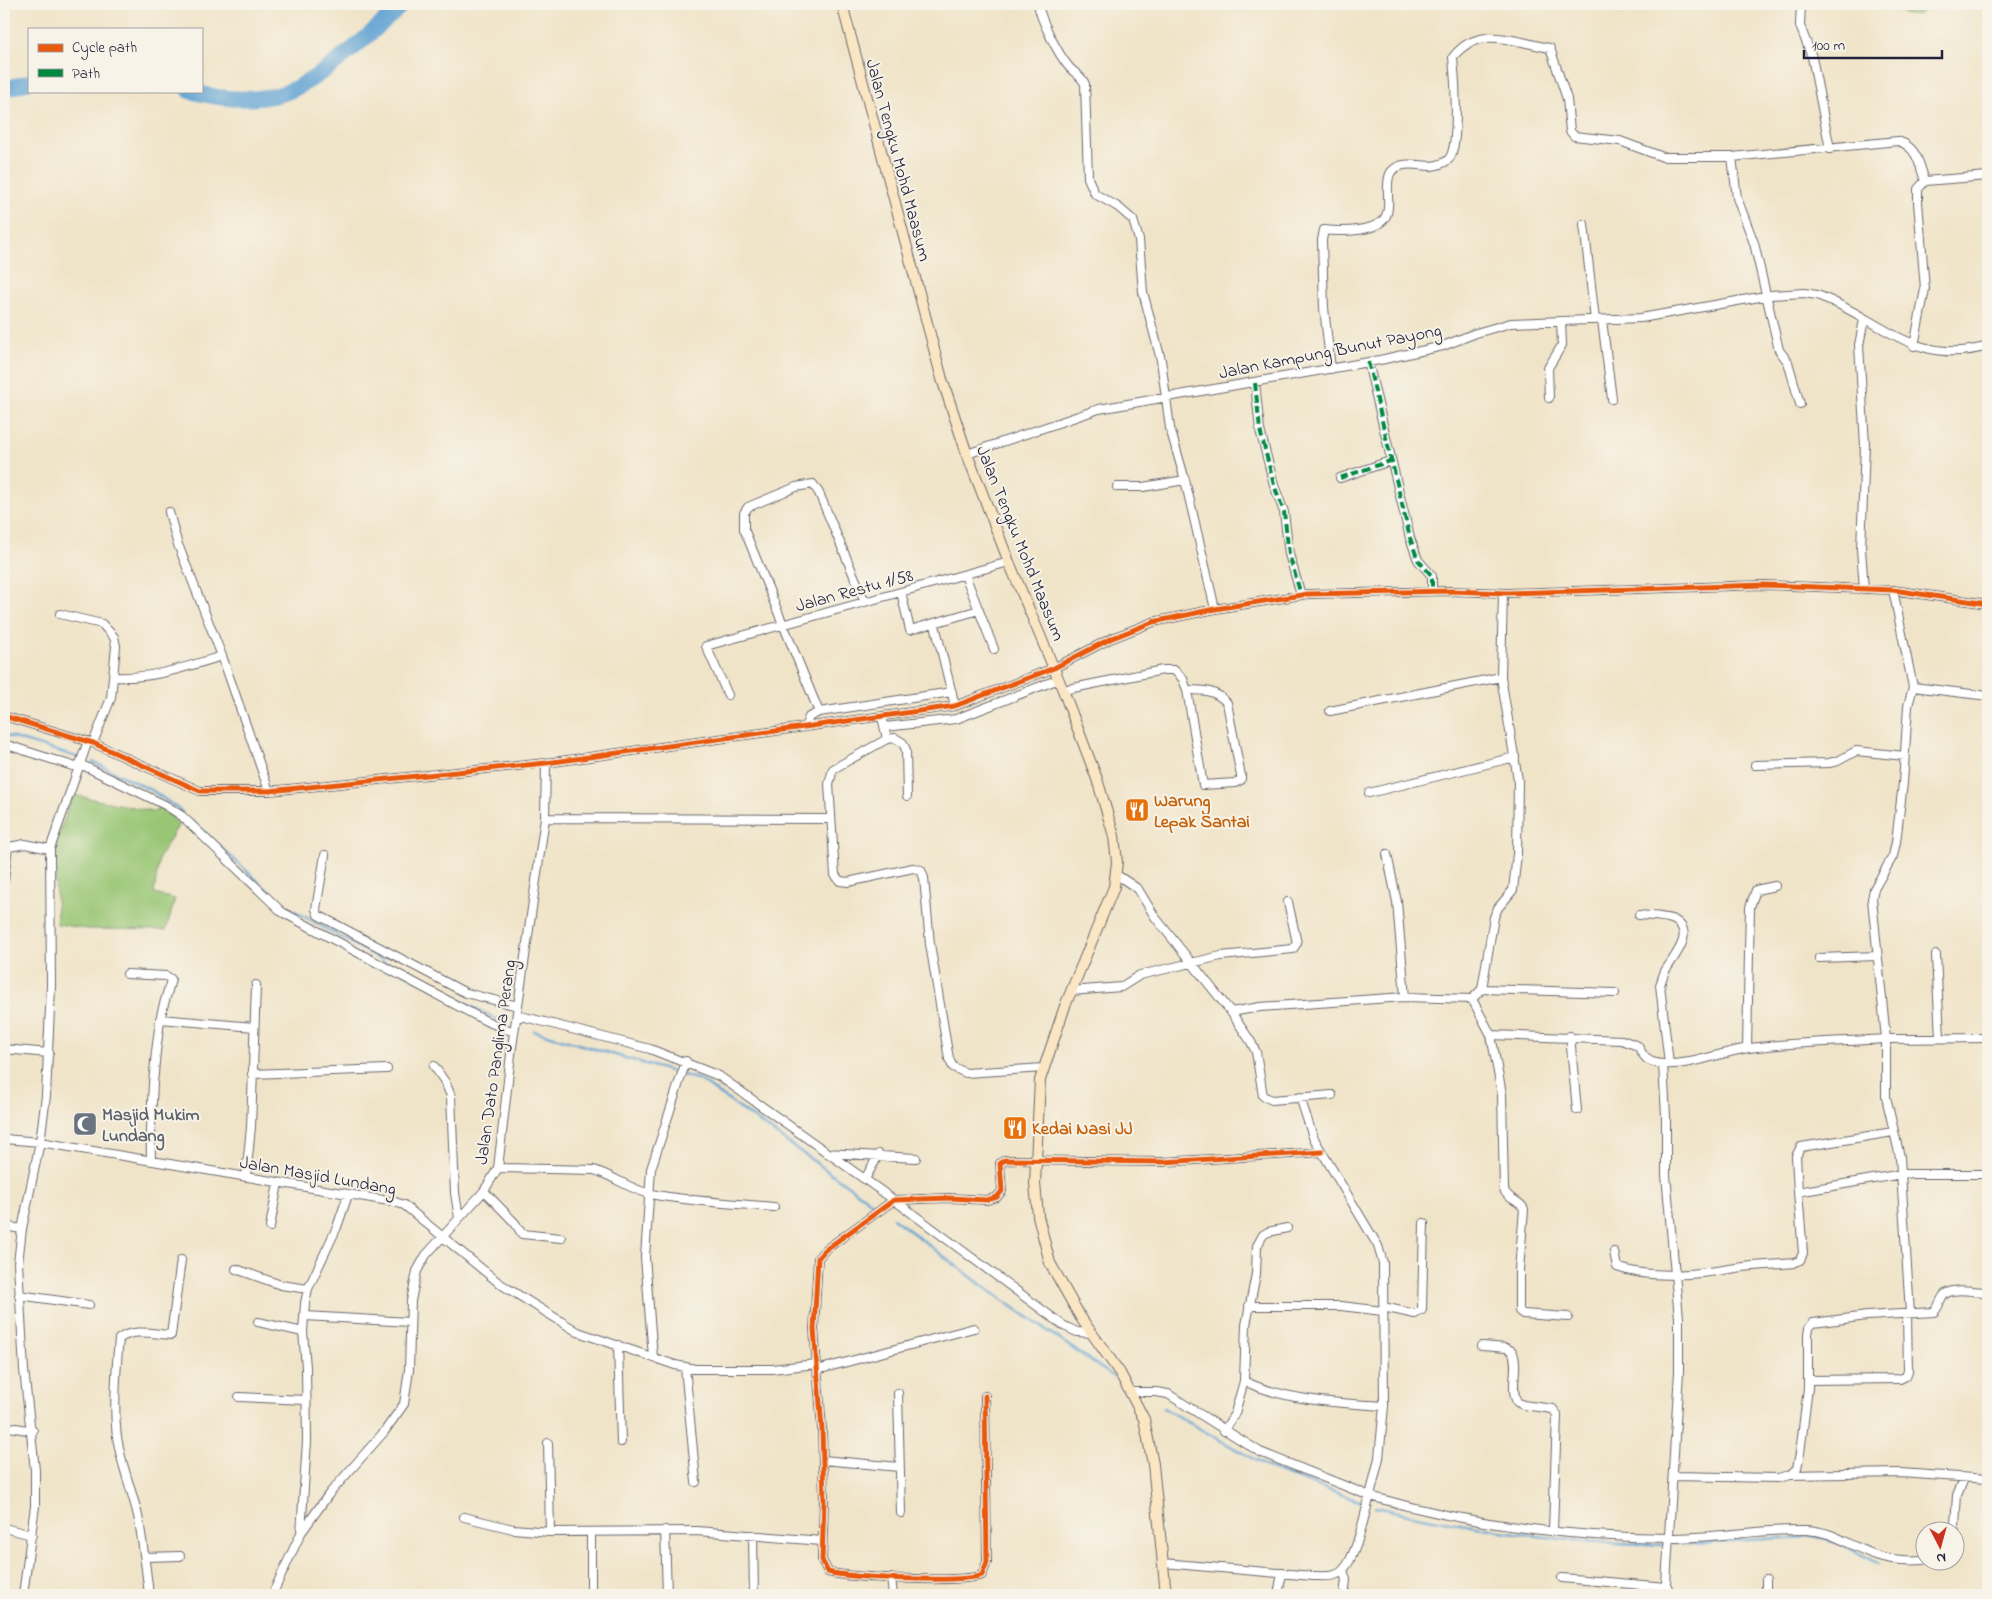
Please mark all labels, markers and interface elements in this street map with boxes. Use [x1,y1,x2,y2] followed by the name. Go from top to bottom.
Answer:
[28,28,202,92] legend
[1804,28,1942,60] scale bar
[1812,35,1845,57] text: 100 m
[72,37,137,60] text: Cycle path
[857,56,937,265] street label: Jalan Tengku Mohd Maasum
[72,63,100,85] text: Path
[1217,319,1444,388] street label: Jalan Kampung Bunut Payong
[967,442,1070,646] street label: Jalan Tengku Mohd Maasum
[793,564,917,620] street label: Jalan Restu 1/58
[1154,789,1250,836] place label: Warung Lepak Santai
[1124,797,1150,823] restaurant icon: Warung Lepak Santai
[470,958,525,1167] street label: Jalan Dato Panglima Perang
[102,1103,200,1151] place label: Masjid Mukim Lundang
[72,1111,98,1137] mosque icon: Masjid Mukim Lundang
[1002,1115,1028,1141] restaurant icon: Kedai Nasi JJ
[1032,1117,1133,1143] place label: Kedai Nasi JJ
[237,1150,398,1205] street label: Jalan Masjid Lundang
[1914,1522,1964,1572] north arrow
[1935,1547,1947,1568] text: N

